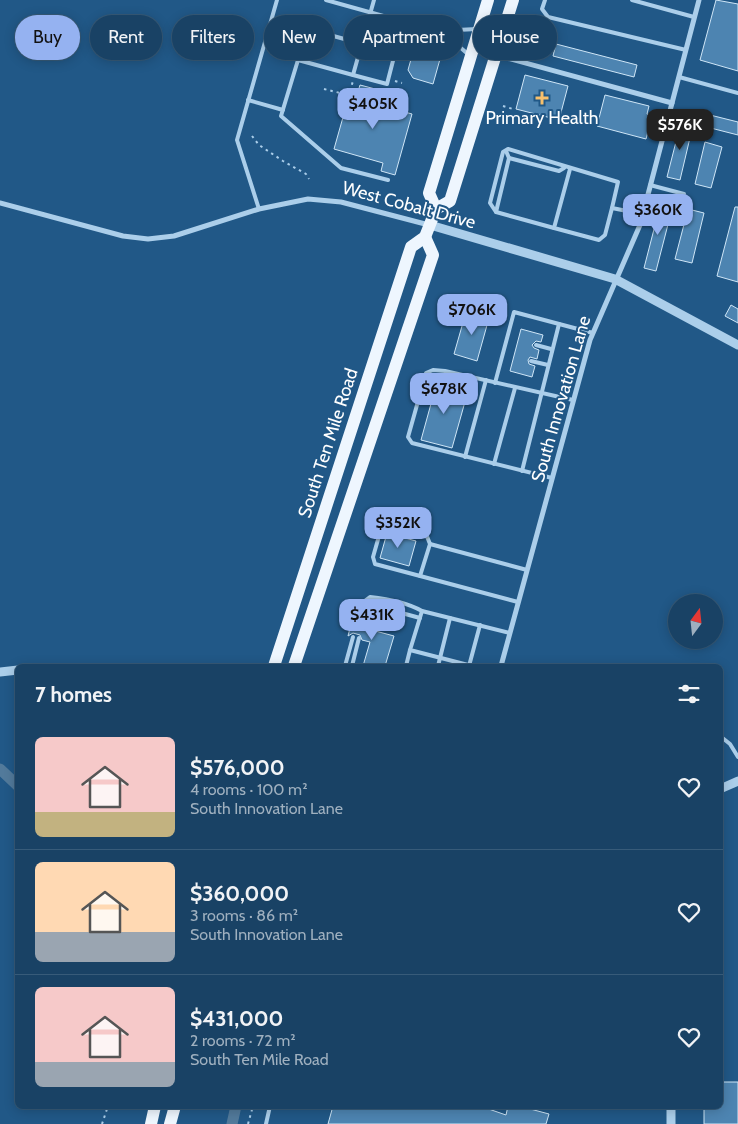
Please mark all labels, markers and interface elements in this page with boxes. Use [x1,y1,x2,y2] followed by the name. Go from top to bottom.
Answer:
[15,15,80,60] chip: Buy
[90,15,162,60] chip: Rent
[172,15,254,60] chip: Filters
[264,15,334,60] chip: New
[344,15,463,60] chip: Apartment
[473,15,557,60] chip: House
[338,88,408,130] pin: $405K
[535,91,549,105] marker: Primary Health
[348,94,398,113] text: $405K
[485,107,599,129] place label: Primary Health
[645,108,715,151] pin: $576K
[658,115,702,134] text: $576K
[340,177,478,233] street label: West Cobalt Drive
[623,194,693,236] pin: $360K
[634,200,682,219] text: $360K
[437,294,507,336] pin: $706K
[448,300,496,319] text: $706K
[527,313,595,485] street label: South Innovation Lane
[293,365,363,521] street label: South Ten Mile Road
[409,372,479,415] pin: $678K
[421,379,467,398] text: $678K
[363,506,433,549] pin: $352K
[376,513,421,532] text: $352K
[668,594,722,649] north arrow
[668,594,723,649] map controls
[337,598,407,641] pin: $431K
[350,605,394,624] text: $431K
[675,680,703,708] icon: filters
[35,682,112,707] text: 7 homes
[190,755,285,780] text: $576,000
[75,757,135,817] icon: home
[675,773,703,801] icon: heart
[190,780,307,799] text: 4 rooms · 100 m²
[190,799,343,818] text: South Innovation Lane
[190,881,289,906] text: $360,000
[75,882,135,942] icon: home
[675,898,703,926] icon: heart
[190,906,298,925] text: 3 rooms · 86 m²
[190,925,343,944] text: South Innovation Lane
[190,1006,283,1031] text: $431,000
[75,1007,135,1067] icon: home
[675,1023,703,1051] icon: heart
[190,1031,295,1050] text: 2 rooms · 72 m²
[190,1050,329,1069] text: South Ten Mile Road

